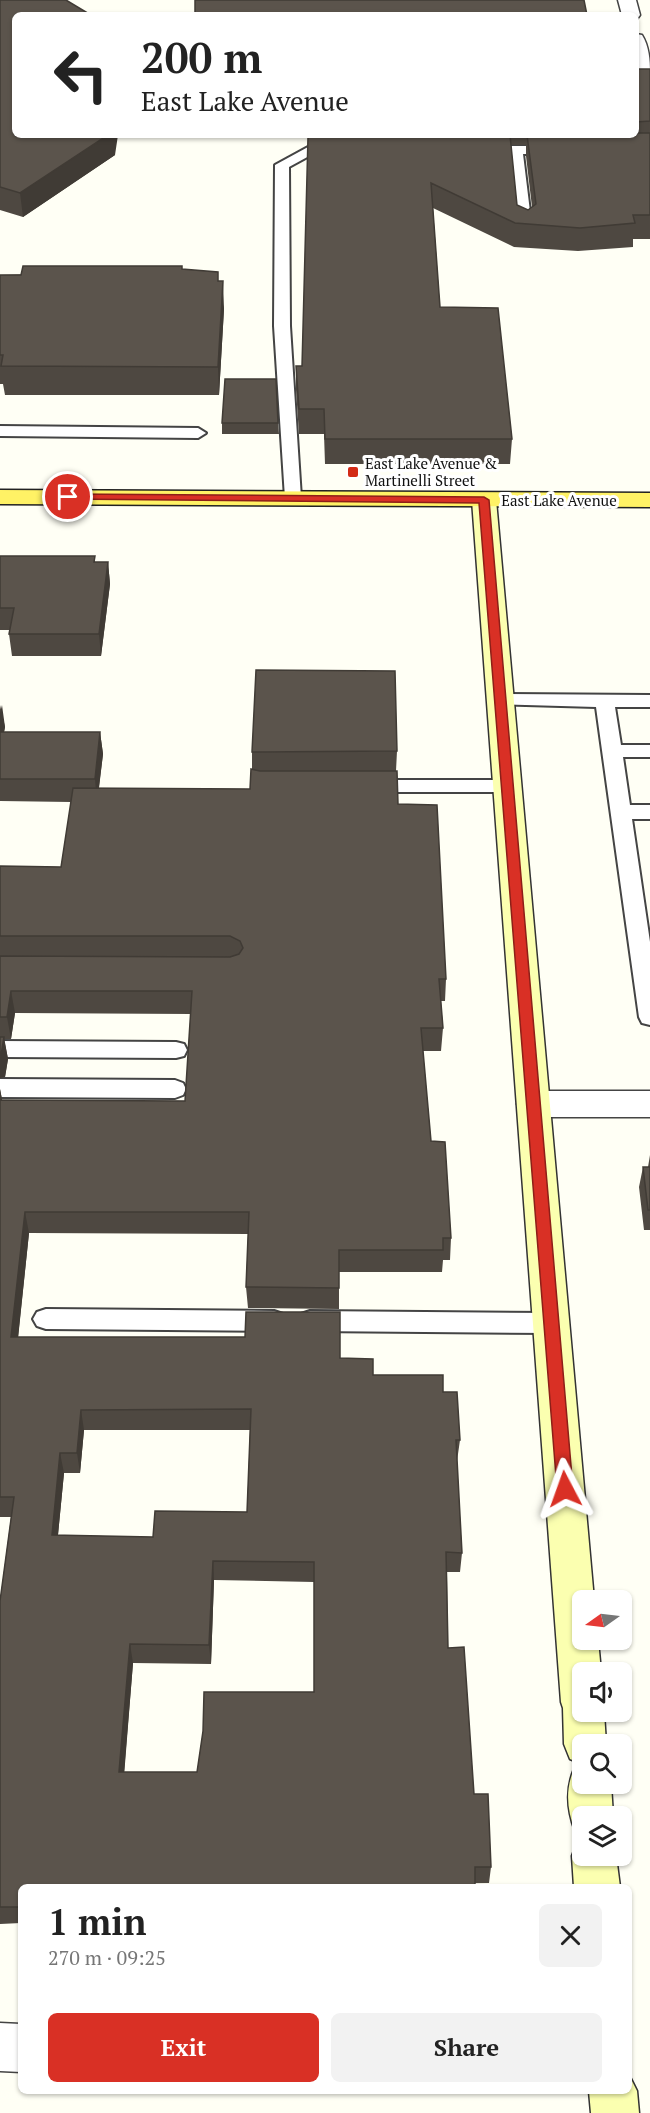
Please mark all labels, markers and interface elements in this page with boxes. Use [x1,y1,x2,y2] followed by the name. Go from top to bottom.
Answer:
[141,29,262,85] text: 200 m
[42,36,120,114] icon: left
[141,83,349,119] text: East Lake Avenue
[365,453,497,490] place label: East Lake Avenue & Martinelli Street
[346,465,360,479] marker: East Lake Avenue & Martinelli Street
[42,471,93,522] pin
[51,480,84,513] icon: arrive
[501,490,617,510] street label: East Lake Avenue
[533,1457,597,1521] position arrow
[572,1590,632,1650] north arrow
[572,1590,632,1866] map controls
[572,1662,632,1722] button: sound
[572,1734,632,1794] button: search
[572,1806,632,1866] button: layers
[48,1898,146,1945] text: 1 min
[539,1904,602,1967] button: close
[48,1944,166,1971] text: 270 m · 09:25
[48,2013,319,2082] button: Exit
[331,2013,602,2082] button: Share

